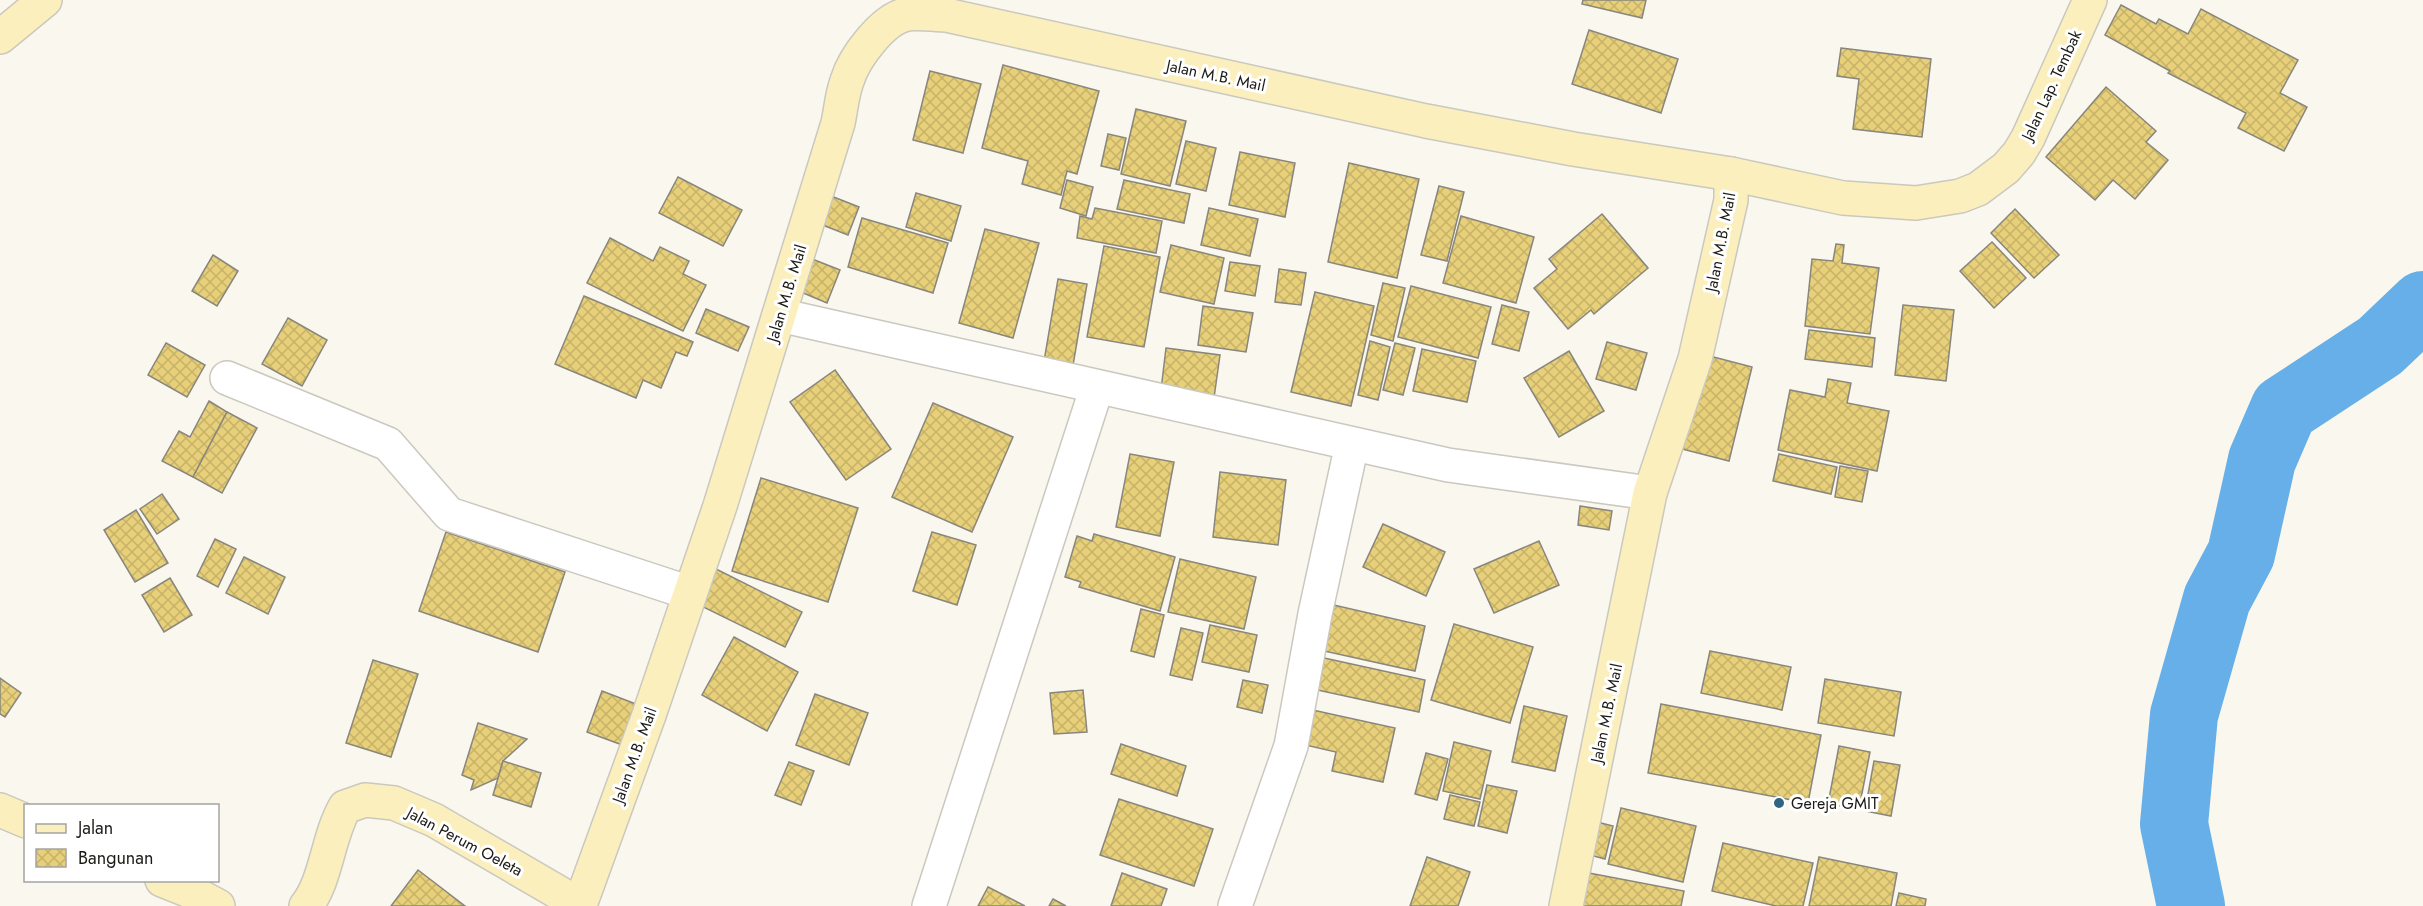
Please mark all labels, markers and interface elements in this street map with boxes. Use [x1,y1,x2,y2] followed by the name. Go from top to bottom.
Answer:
[2015,25,2087,146] street label: Jalan Lap. Tembak
[1162,53,1268,97] street label: Jalan M.B. Mail
[1699,190,1741,296] street label: Jalan M.B. Mail
[760,242,812,347] street label: Jalan M.B. Mail
[1584,661,1628,767] street label: Jalan M.B. Mail
[606,704,662,808] street label: Jalan M.B. Mail
[1791,792,1879,815] place label: Gereja GMIT
[1772,796,1786,810] marker: Gereja GMIT
[401,800,527,882] street label: Jalan Perum Oeleta
[24,804,219,882] legend
[76,815,113,841] text: Jalan
[78,845,153,871] text: Bangunan

